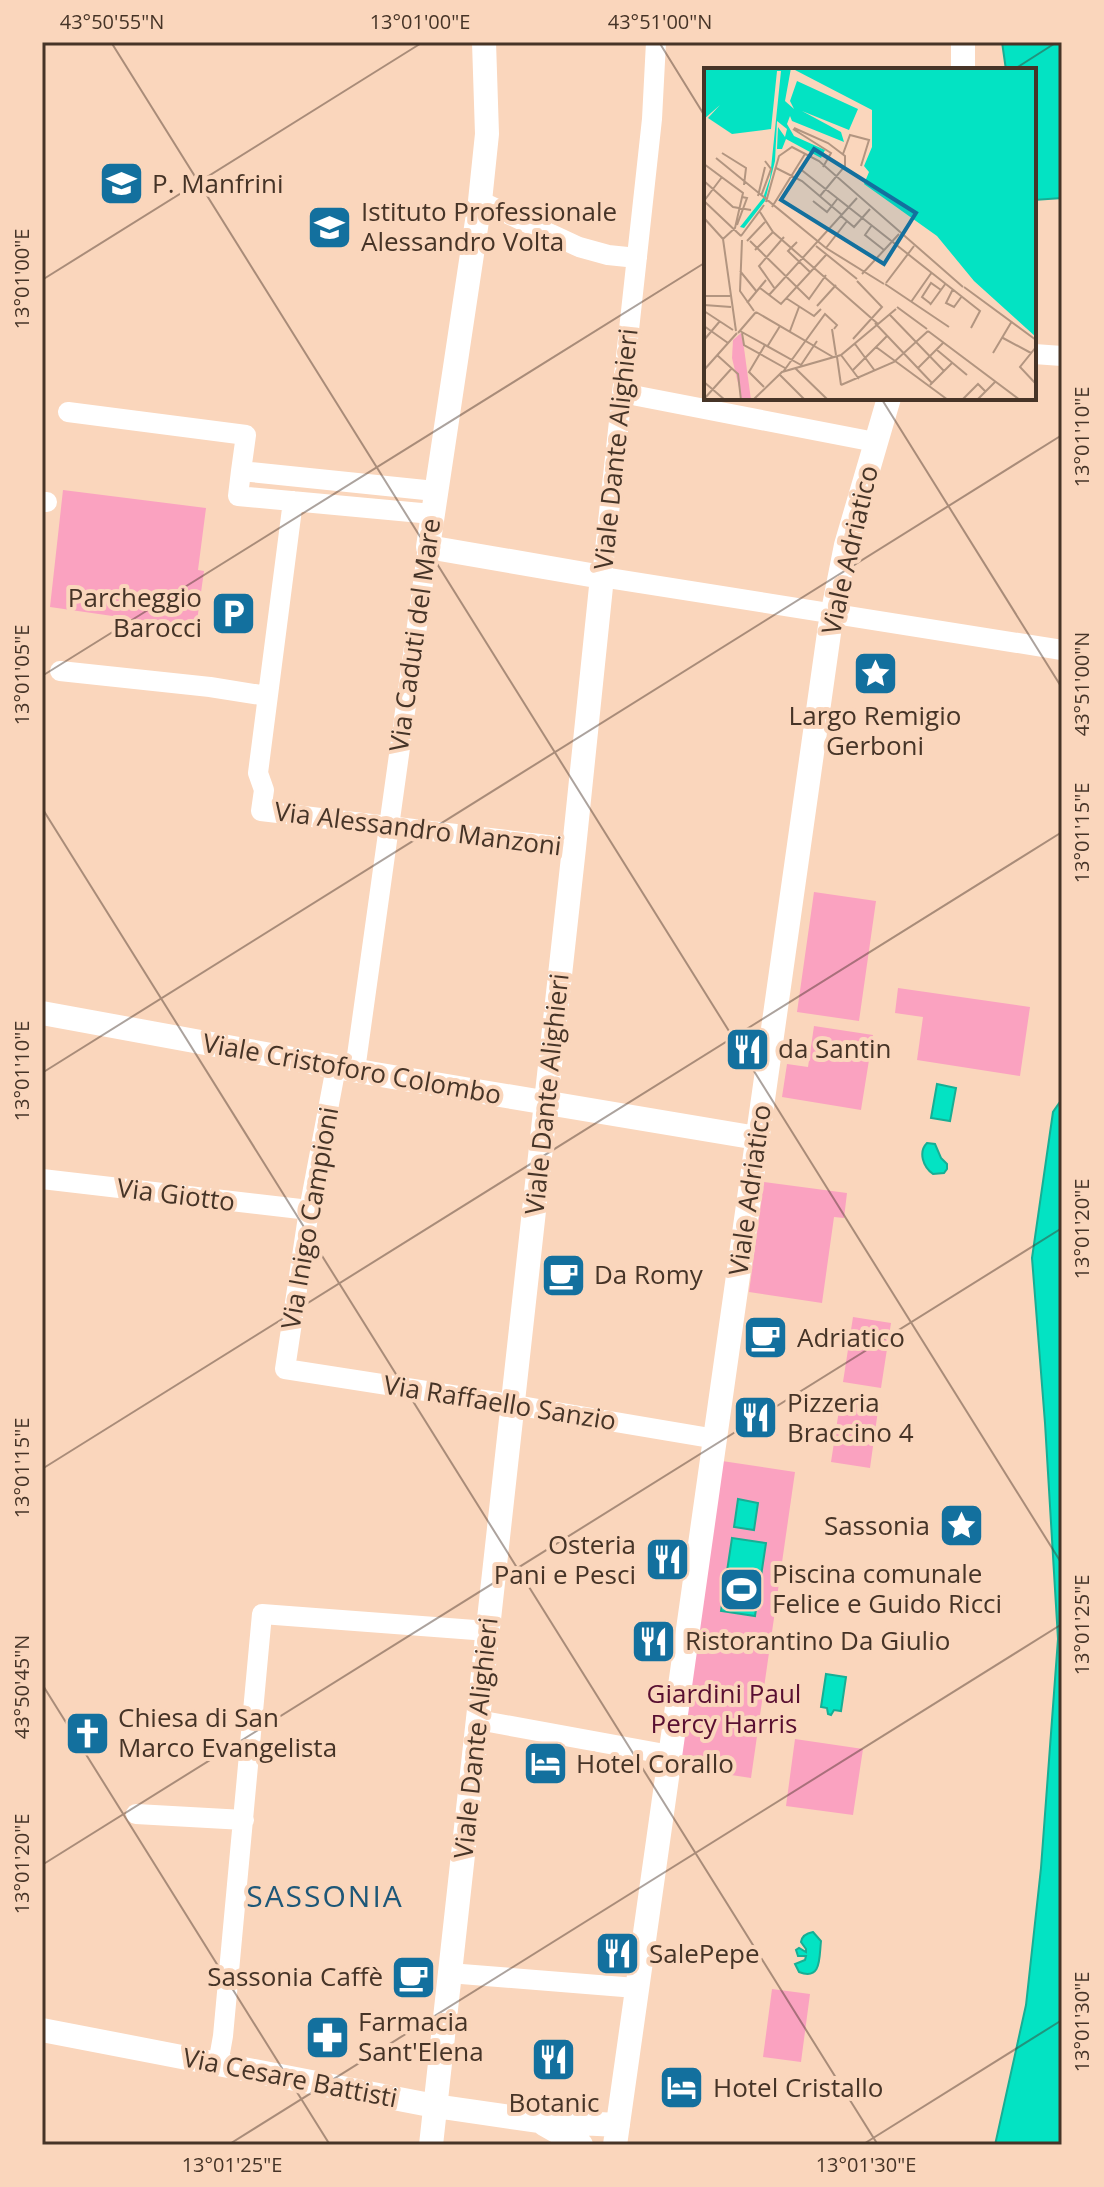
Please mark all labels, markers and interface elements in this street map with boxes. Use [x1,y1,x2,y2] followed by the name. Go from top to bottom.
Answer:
[60,8,164,35] text: 43°50'55"N
[370,8,470,35] text: 13°01'00"E
[608,8,712,35] text: 43°51'00"N
[704,68,1036,400] inset map
[97,160,145,208] school or university icon: P. Manfrini
[152,165,283,201] place label: P. Manfrini
[361,193,617,259] place label: Istituto Professionale Alessandro Volta
[306,203,354,251] school or university icon: Istituto Professionale Alessandro Volta
[8,229,35,329] text: 13°01'00"E
[584,327,646,571] street label: Viale Dante Alighieri
[1068,387,1095,487] text: 13°01'10"E
[812,462,886,638] street label: Viale Adriatico
[380,516,448,754] street label: Via Caduti del Mare
[68,579,202,645] place label: Parcheggio Barocci
[209,589,257,637] parking icon: Parcheggio Barocci
[8,625,35,725] text: 13°01'05"E
[1068,632,1095,736] text: 43°51'00"N
[851,649,899,697] place icon: Largo Remigio Gerboni
[789,697,961,763] place label: Largo Remigio Gerboni
[1068,783,1095,883] text: 13°01'15"E
[272,793,564,863] street label: Via Alessandro Manzoni
[515,972,577,1216] street label: Viale Dante Alighieri
[8,1021,35,1121] text: 13°01'10"E
[200,1024,504,1112] street label: Viale Cristoforo Colombo
[723,1025,771,1073] restaurant icon: da Santin
[778,1030,892,1066] place label: da Santin
[719,1102,779,1278] street label: Viale Adriatico
[272,1104,346,1332] street label: Via Inigo Campioni
[115,1169,237,1219] street label: Via Giotto
[1068,1179,1095,1279] text: 13°01'20"E
[539,1251,587,1299] cafe icon: Da Romy
[594,1256,704,1292] place label: Da Romy
[742,1314,790,1362] cafe icon: Adriatico
[797,1319,905,1355] place label: Adriatico
[381,1366,619,1438] street label: Via Raffaello Sanzio
[787,1384,914,1450] place label: Pizzeria Braccino 4
[732,1394,780,1442] restaurant icon: Pizzeria Braccino 4
[8,1418,35,1518] text: 13°01'15"E
[937,1502,985,1550] place icon: Sassonia
[824,1507,930,1543] place label: Sassonia
[494,1526,636,1592] place label: Osteria Pani e Pesci
[643,1536,691,1584] restaurant icon: Osteria Pani e Pesci
[772,1555,1002,1621] place label: Piscina comunale Felice e Guido Ricci
[717,1565,765,1613] sports icon: Piscina comunale Felice e Guido Ricci
[1068,1575,1095,1675] text: 13°01'25"E
[444,1616,506,1860] street label: Viale Dante Alighieri
[630,1617,678,1665] restaurant icon: Ristorantino Da Giulio
[685,1622,950,1658] place label: Ristorantino Da Giulio
[8,1635,35,1739] text: 43°50'45"N
[647,1675,801,1741] park label: Giardini Paul Percy Harris
[118,1699,337,1765] place label: Chiesa di San Marco Evangelista
[63,1709,111,1757] church icon: Chiesa di San Marco Evangelista
[521,1740,569,1788] hotel icon: Hotel Corallo
[576,1745,734,1781] place label: Hotel Corallo
[8,1814,35,1914] text: 13°01'20"E
[246,1875,404,1916] district label: SASSONIA
[594,1930,642,1978] restaurant icon: SalePepe
[649,1935,760,1971] place label: SalePepe
[390,1953,438,2001] cafe icon: Sassonia Caffè
[207,1958,383,1994] place label: Sassonia Caffè
[1068,1972,1095,2072] text: 13°01'30"E
[358,2003,484,2069] place label: Farmacia Sant'Elena
[303,2013,351,2061] pharmacy icon: Farmacia Sant'Elena
[530,2036,578,2084] restaurant icon: Botanic
[180,2039,400,2115] street label: Via Cesare Battisti
[658,2064,706,2112] hotel icon: Hotel Cristallo
[713,2069,883,2105] place label: Hotel Cristallo
[508,2084,600,2120] place label: Botanic
[182,2151,282,2178] text: 13°01'25"E
[816,2151,916,2178] text: 13°01'30"E

